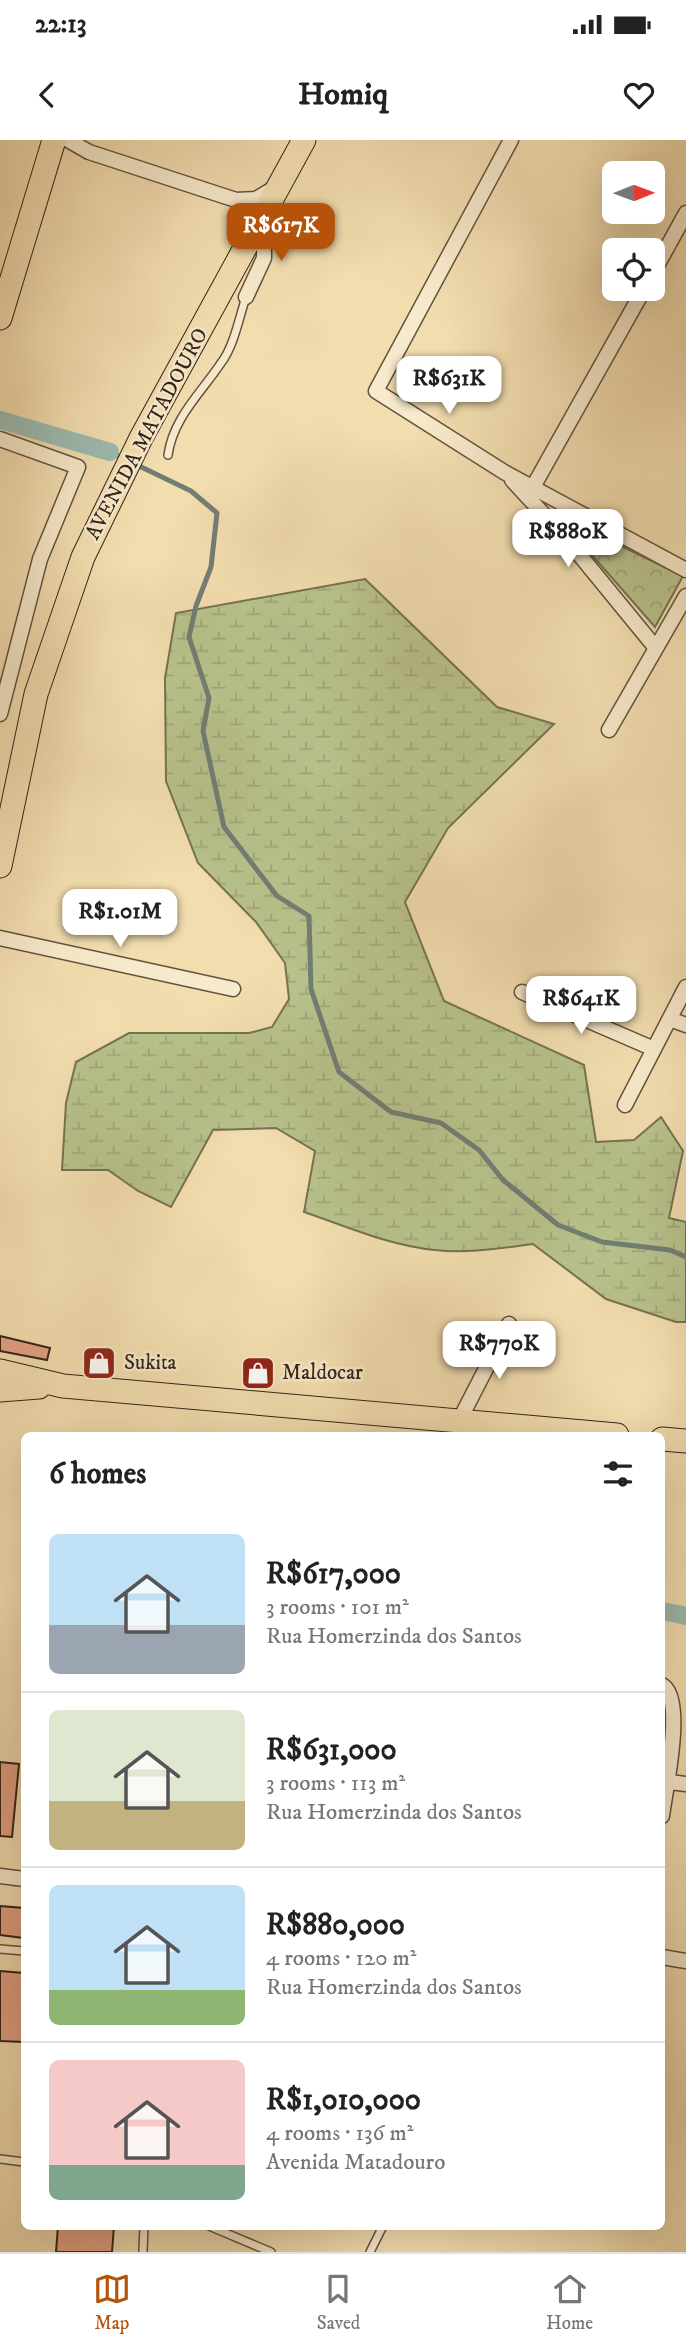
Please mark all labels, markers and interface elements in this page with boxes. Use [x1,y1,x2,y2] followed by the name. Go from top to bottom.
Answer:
[35,8,87,41] text: 22:13
[298,75,388,115] text: Homiq
[28,76,66,114] icon: back
[620,76,658,114] icon: heart
[602,161,665,224] north arrow
[602,161,665,301] map controls
[224,204,338,263] pin: R$617K
[243,211,319,240] text: R$617K
[602,238,665,301] button: locate
[80,324,214,544] street label: AVENIDA MATADOURO
[392,356,506,416] pin: R$631K
[413,364,486,393] text: R$631K
[511,510,625,569] pin: R$880K
[528,517,608,546] text: R$880K
[55,890,185,949] pin: R$1.01M
[78,897,162,926] text: R$1.01M
[524,976,638,1036] pin: R$641K
[542,984,620,1013] text: R$641K
[442,1322,556,1381] pin: R$770K
[459,1329,539,1358] text: R$770K
[80,1344,118,1382] shop icon: Sukita
[124,1350,177,1376] place label: Sukita
[239,1354,277,1392] shop icon: Maldocar
[282,1360,363,1386] place label: Maldocar
[599,1455,637,1493] icon: filters
[49,1456,146,1493] text: 6 homes
[266,1556,401,1593] text: R$617,000
[105,1562,189,1646] icon: home
[266,1593,409,1622] text: 3 rooms · 101 m²
[266,1622,522,1651] text: Rua Homerzinda dos Santos
[266,1732,397,1769] text: R$631,000
[105,1738,189,1822] icon: home
[266,1769,405,1798] text: 3 rooms · 113 m²
[266,1798,522,1827] text: Rua Homerzinda dos Santos
[266,1907,405,1944] text: R$880,000
[105,1913,189,1997] icon: home
[266,1944,417,1973] text: 4 rooms · 120 m²
[266,1973,522,2002] text: Rua Homerzinda dos Santos
[266,2082,421,2119] text: R$1,010,000
[105,2088,189,2172] icon: home
[266,2119,413,2148] text: 4 rooms · 136 m²
[266,2148,445,2177] text: Avenida Matadouro
[93,2270,131,2335] tab: Map
[317,2270,360,2335] tab: Saved
[546,2270,593,2335] tab: Home

